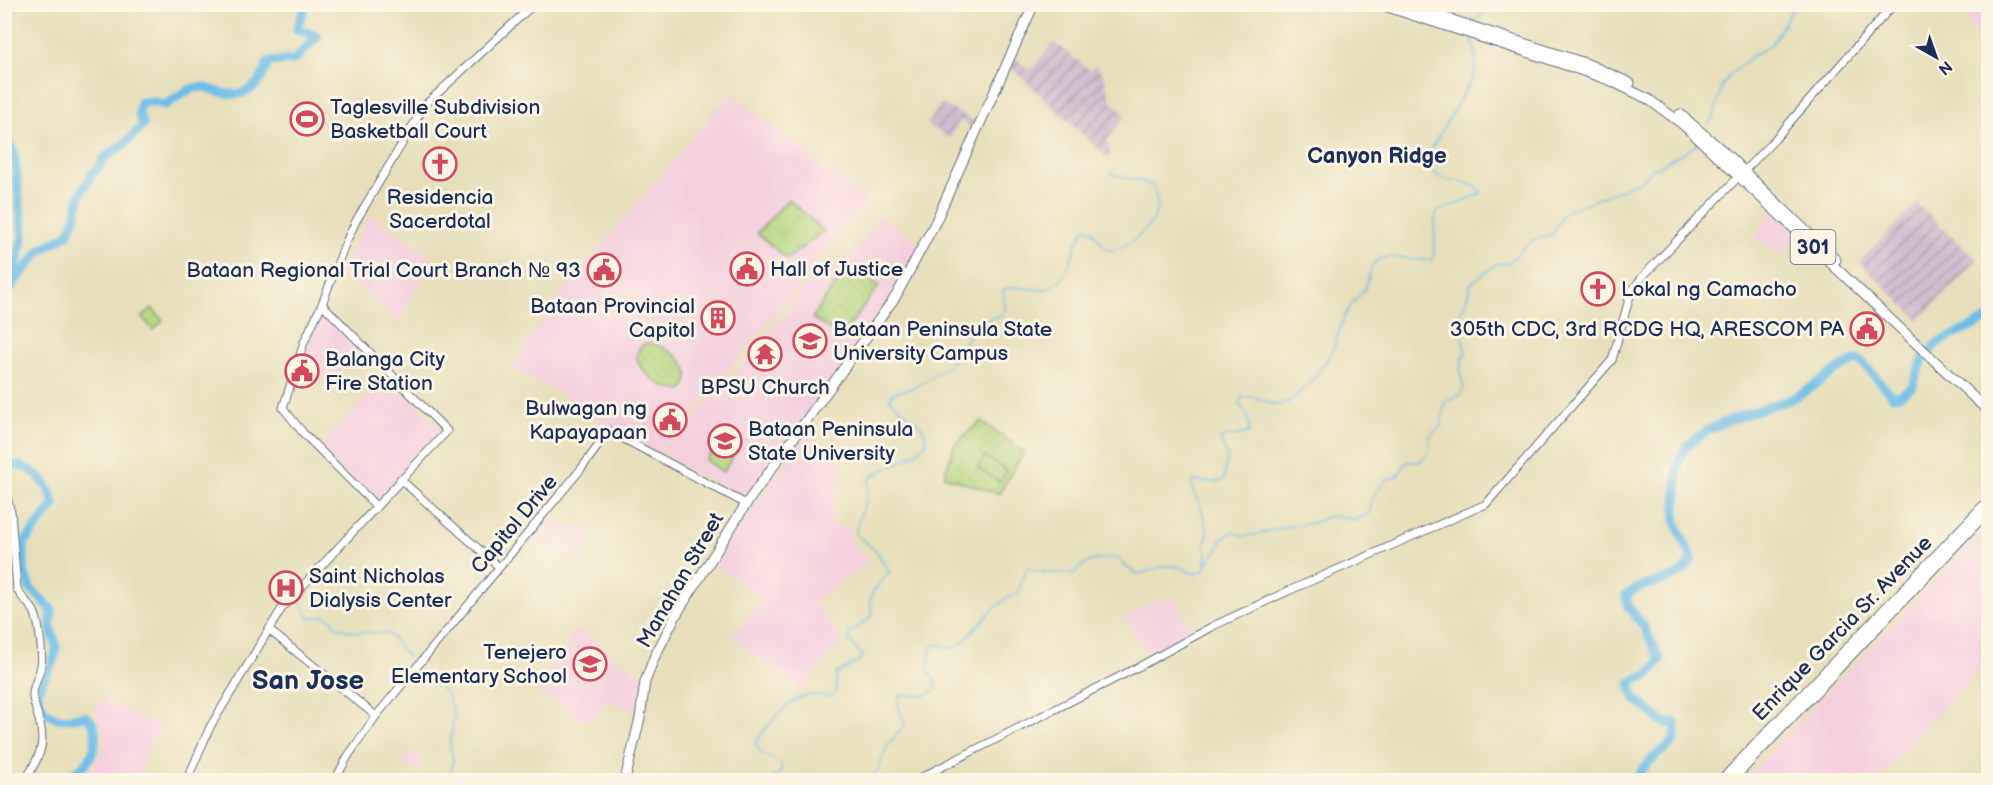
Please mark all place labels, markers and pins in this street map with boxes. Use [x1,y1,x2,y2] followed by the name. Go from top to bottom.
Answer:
[330,95,540,144] place label: Taglesville Subdivision Basketball Court
[289,101,325,137] sports icon: Taglesville Subdivision Basketball Court
[422,146,458,182] church icon: Residencia Sacerdotal
[387,185,494,234] place label: Residencia Sacerdotal
[729,251,765,287] public building icon: Hall of Justice
[586,252,622,288] public building icon: Bataan Regional Trial Court Branch № 93
[770,257,903,282] place label: Hall of Justice
[186,258,581,283] place label: Bataan Regional Trial Court Branch № 93
[1580,271,1616,307] church icon: Lokal ng Camacho
[1621,277,1797,302] place label: Lokal ng Camacho
[530,294,695,343] place label: Bataan Provincial Capitol
[700,300,736,336] building icon: Bataan Provincial Capitol
[1849,311,1885,347] public building icon: 305th CDC, 3rd RCDG HQ, ARESCOM PA
[833,317,1052,366] place label: Bataan Peninsula State University Campus
[1450,317,1844,342] place label: 305th CDC, 3rd RCDG HQ, ARESCOM PA
[792,323,828,359] school or university icon: Bataan Peninsula State University Campus
[747,336,783,372] temple icon: BPSU Church
[325,347,446,396] place label: Balanga City Fire Station
[284,353,320,389] public building icon: Balanga City Fire Station
[700,375,830,400] place label: BPSU Church
[525,396,647,445] place label: Bulwagan ng Kapayapaan
[652,402,688,438] public building icon: Bulwagan ng Kapayapaan
[748,417,913,466] place label: Bataan Peninsula State University
[707,423,743,459] school or university icon: Bataan Peninsula State University
[309,564,452,613] place label: Saint Nicholas Dialysis Center
[268,570,304,606] hospital icon: Saint Nicholas Dialysis Center
[391,640,567,689] place label: Tenejero Elementary School
[572,646,608,682] school or university icon: Tenejero Elementary School

